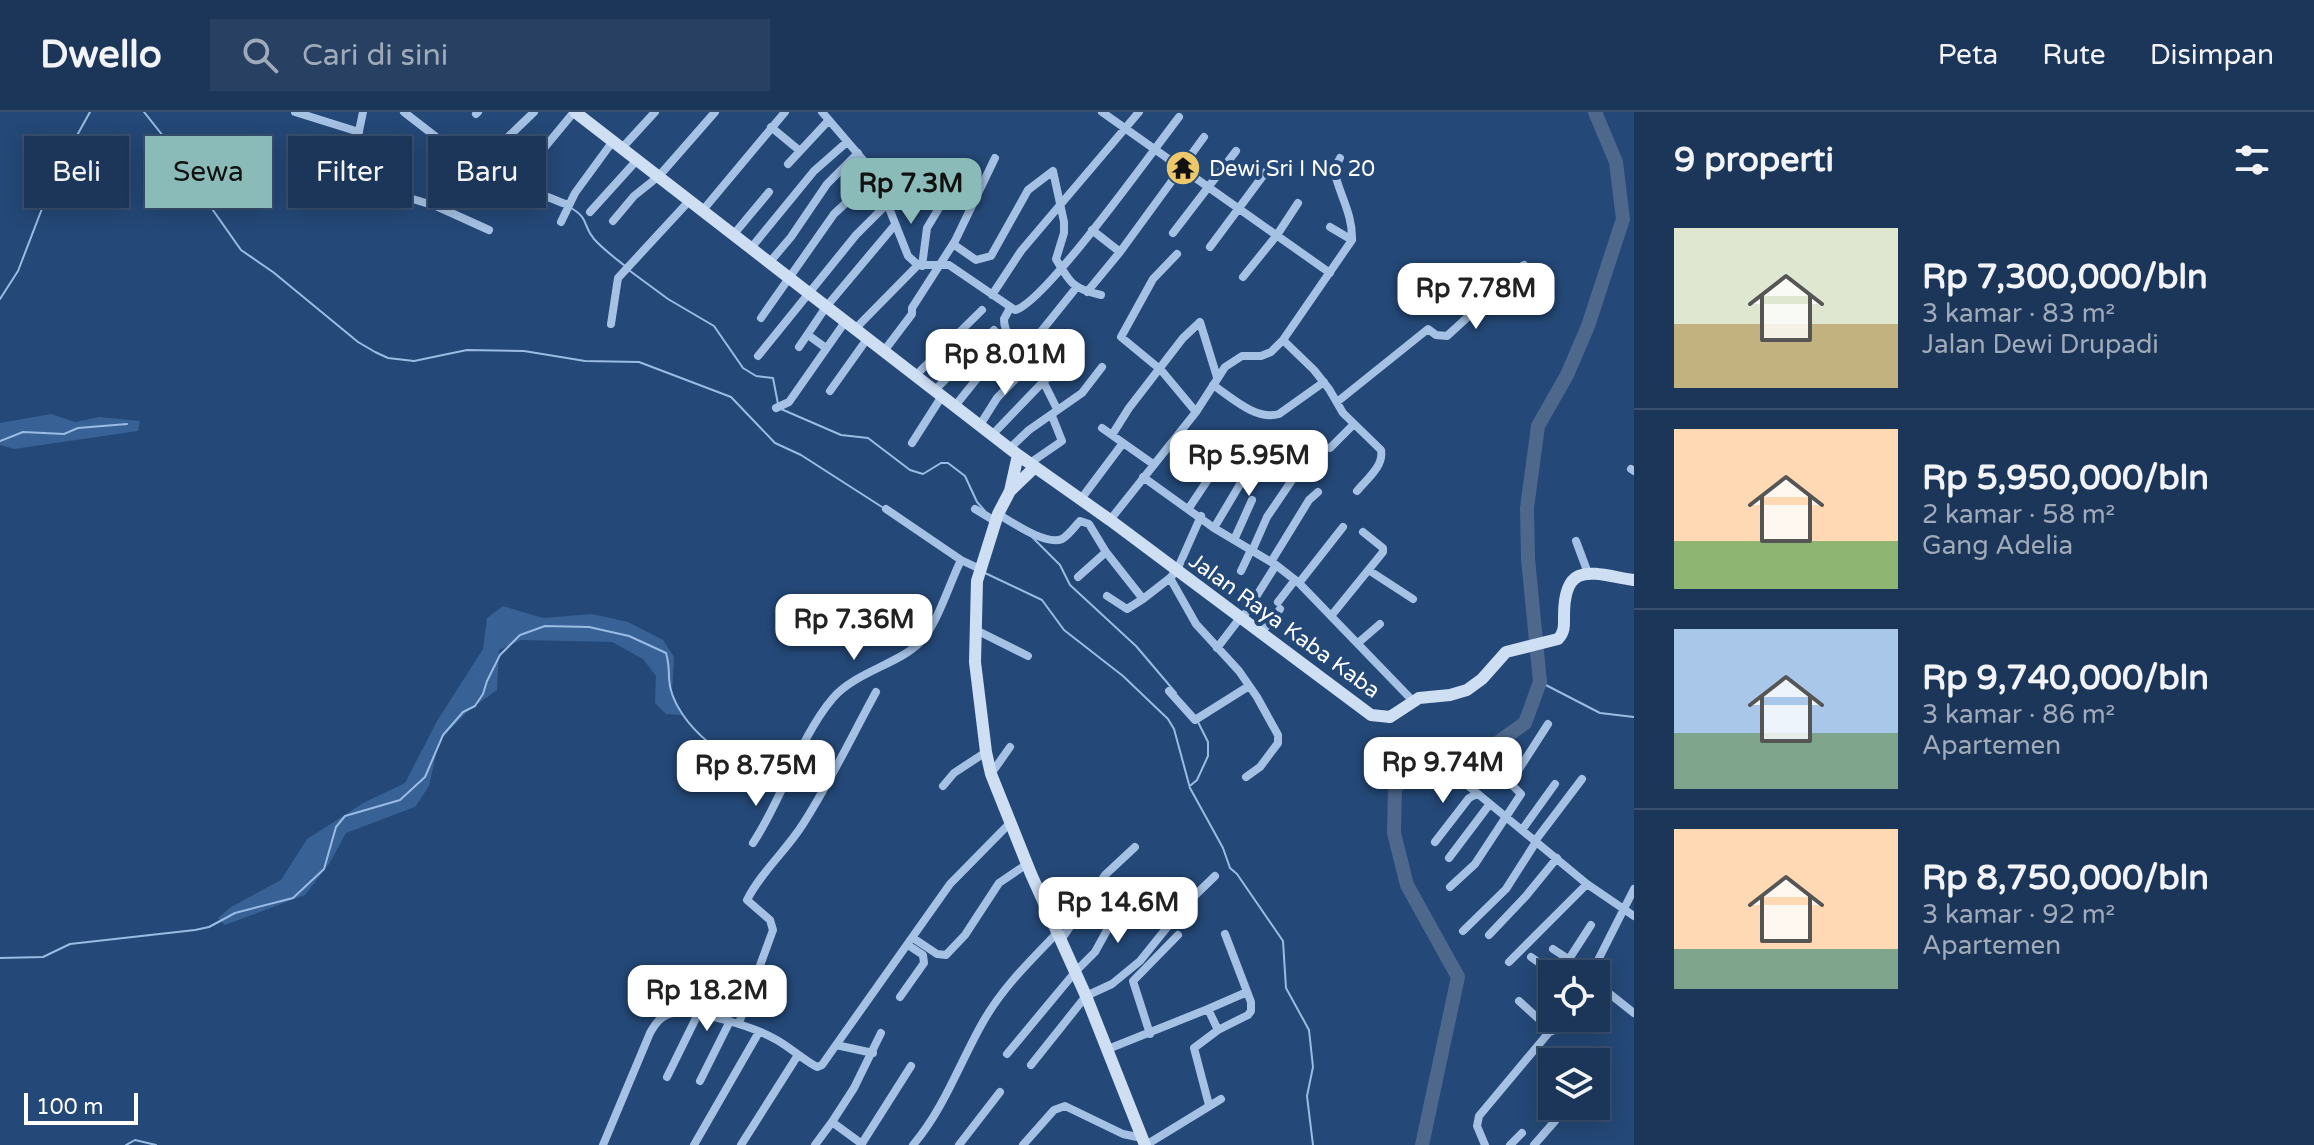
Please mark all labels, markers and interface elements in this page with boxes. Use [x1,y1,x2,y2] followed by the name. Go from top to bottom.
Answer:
[210,19,770,91] search box
[40,32,162,78] text: Dwello
[238,33,282,77] icon: search
[302,37,448,74] text: Cari di sini
[1938,38,1998,72] text: Peta
[2042,38,2106,72] text: Rute
[2150,38,2274,72] text: Disimpan
[24,136,129,208] chip: Beli
[145,136,272,208] chip: Sewa
[288,136,412,208] chip: Filter
[428,136,546,208] chip: Baru
[2230,138,2274,182] icon: filters
[1674,140,1834,181] text: 9 properti
[1164,149,1202,187] temple icon: Dewi Sri I No 20
[1209,156,1375,182] place label: Dewi Sri I No 20
[837,158,985,226] pin: Rp 7.3M
[859,168,963,199] text: Rp 7.3M
[1922,257,2208,298] text: Rp 7,300,000/bln
[1738,260,1834,356] icon: home
[1393,263,1559,331] pin: Rp 7.78M
[1416,273,1536,304] text: Rp 7.78M
[1922,298,2115,329] text: 3 kamar · 83 m²
[922,329,1088,397] pin: Rp 8.01M
[1922,329,2159,360] text: Jalan Dewi Drupadi
[944,339,1066,370] text: Rp 8.01M
[1166,430,1332,498] pin: Rp 5.95M
[1188,440,1310,471] text: Rp 5.95M
[1922,458,2209,499] text: Rp 5,950,000/bln
[1738,461,1834,557] icon: home
[1922,499,2115,530] text: 2 kamar · 58 m²
[1922,530,2073,561] text: Gang Adelia
[1184,548,1385,704] street label: Jalan Raya Kaba Kaba
[771,594,937,662] pin: Rp 7.36M
[793,604,915,635] text: Rp 7.36M
[1922,658,2209,699] text: Rp 9,740,000/bln
[1738,661,1834,757] icon: home
[1922,699,2115,730] text: 3 kamar · 86 m²
[1922,730,2061,761] text: Apartemen
[1360,737,1526,805] pin: Rp 9.74M
[673,740,839,808] pin: Rp 8.75M
[1382,747,1504,778] text: Rp 9.74M
[695,750,817,781] text: Rp 8.75M
[1922,858,2209,899] text: Rp 8,750,000/bln
[1738,861,1834,957] icon: home
[1035,877,1201,945] pin: Rp 14.6M
[1057,887,1179,918] text: Rp 14.6M
[1922,899,2115,930] text: 3 kamar · 92 m²
[1922,930,2061,961] text: Apartemen
[1538,960,1610,1120] map controls
[1538,960,1610,1032] button: locate
[624,965,790,1033] pin: Rp 18.2M
[646,975,768,1006] text: Rp 18.2M
[1538,1048,1610,1120] button: layers
[24,1089,138,1125] scale bar
[36,1094,103,1120] text: 100 m

